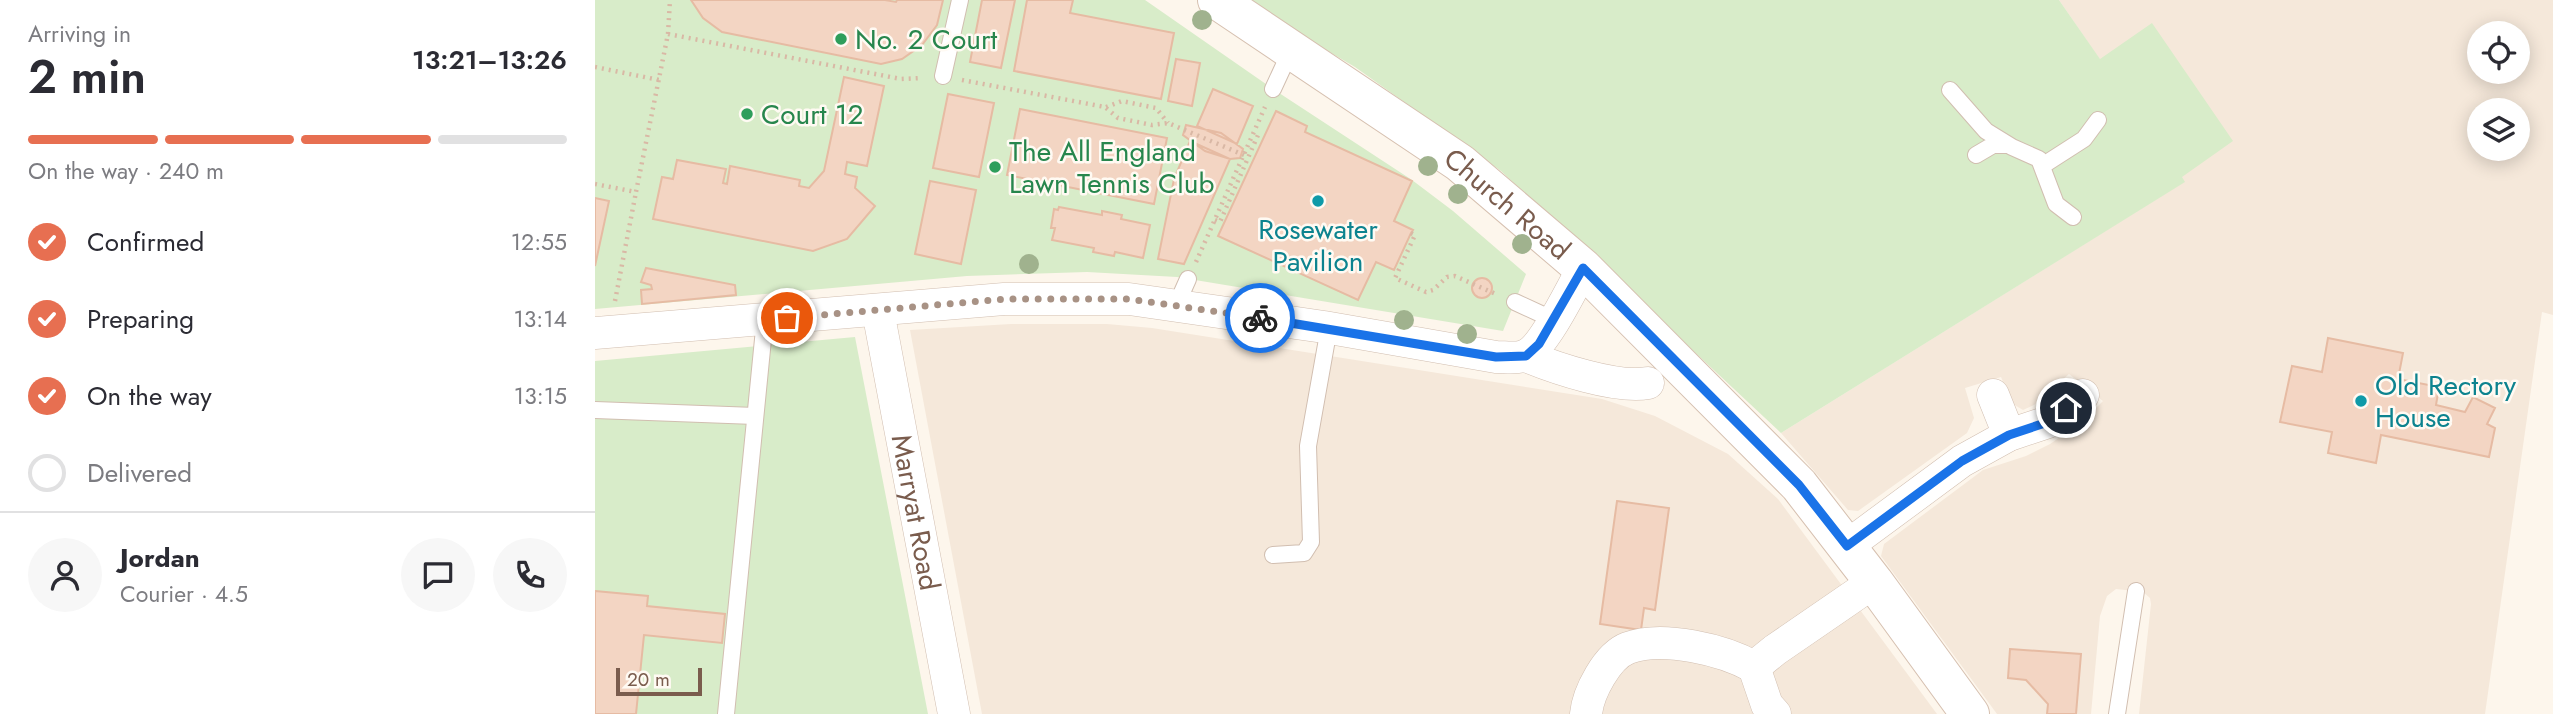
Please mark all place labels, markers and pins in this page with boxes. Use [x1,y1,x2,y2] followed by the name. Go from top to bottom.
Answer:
[855,19,997,60] place label: No. 2 Court
[833,31,849,47] marker: No. 2 Court
[761,94,863,135] place label: Court 12
[739,106,755,122] marker: Court 12
[1009,131,1214,204] place label: The All England Lawn Tennis Club
[987,159,1003,175] marker: The All England Lawn Tennis Club
[1310,193,1326,209] marker: Rosewater Pavilion
[1258,209,1378,282] place label: Rosewater Pavilion
[757,288,817,348] pin
[2375,365,2517,438] place label: Old Rectory House
[2036,378,2096,438] pin
[2353,393,2369,409] marker: Old Rectory House

